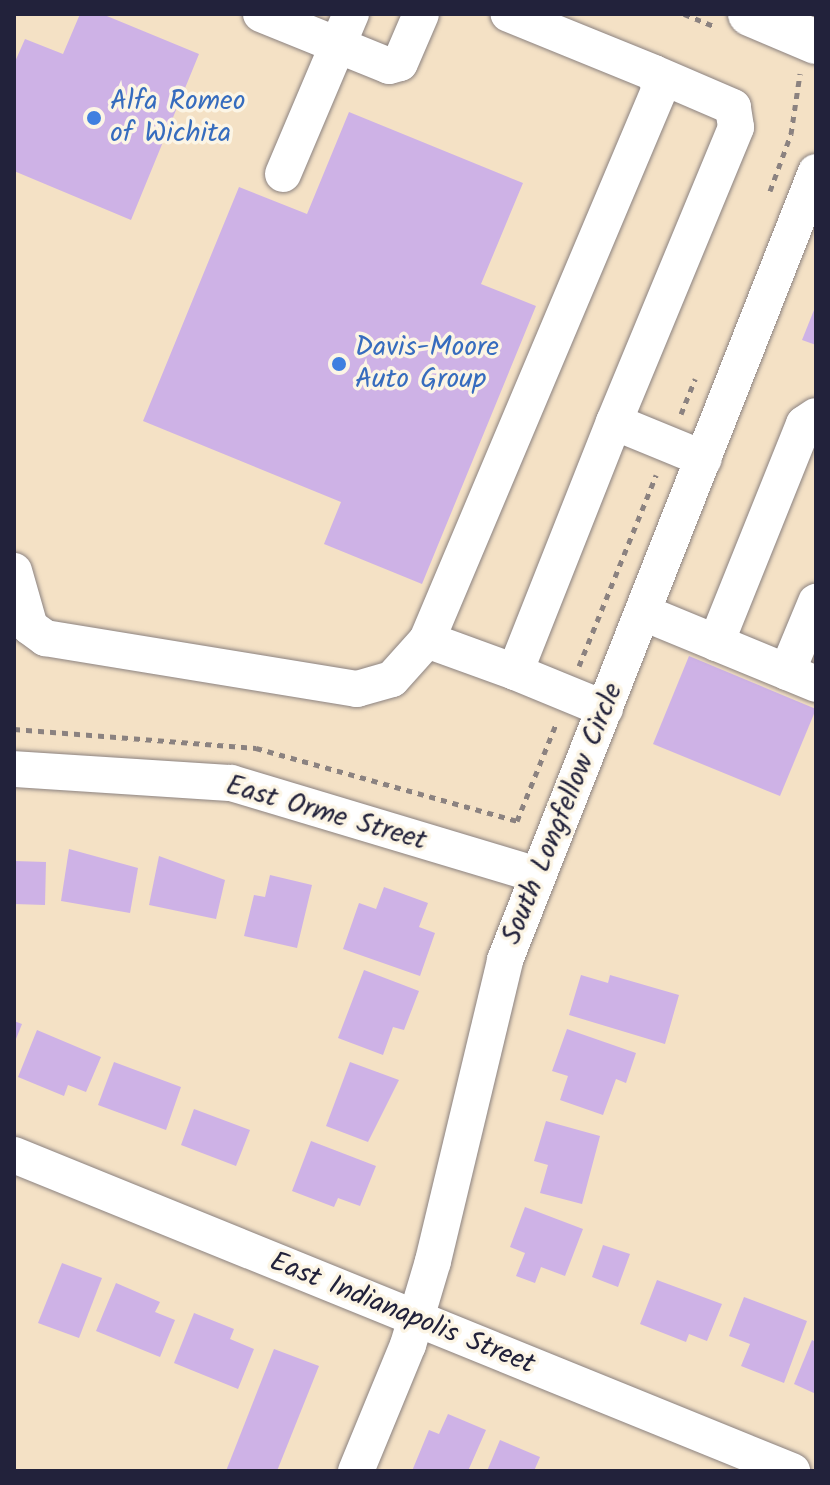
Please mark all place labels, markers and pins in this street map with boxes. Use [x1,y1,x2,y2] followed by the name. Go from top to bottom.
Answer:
[110,85,245,151] place label: Alfa Romeo of Wichita
[85,109,103,127] marker: Alfa Romeo of Wichita
[355,331,499,397] place label: Davis-Moore Auto Group
[330,355,348,373] marker: Davis-Moore Auto Group

